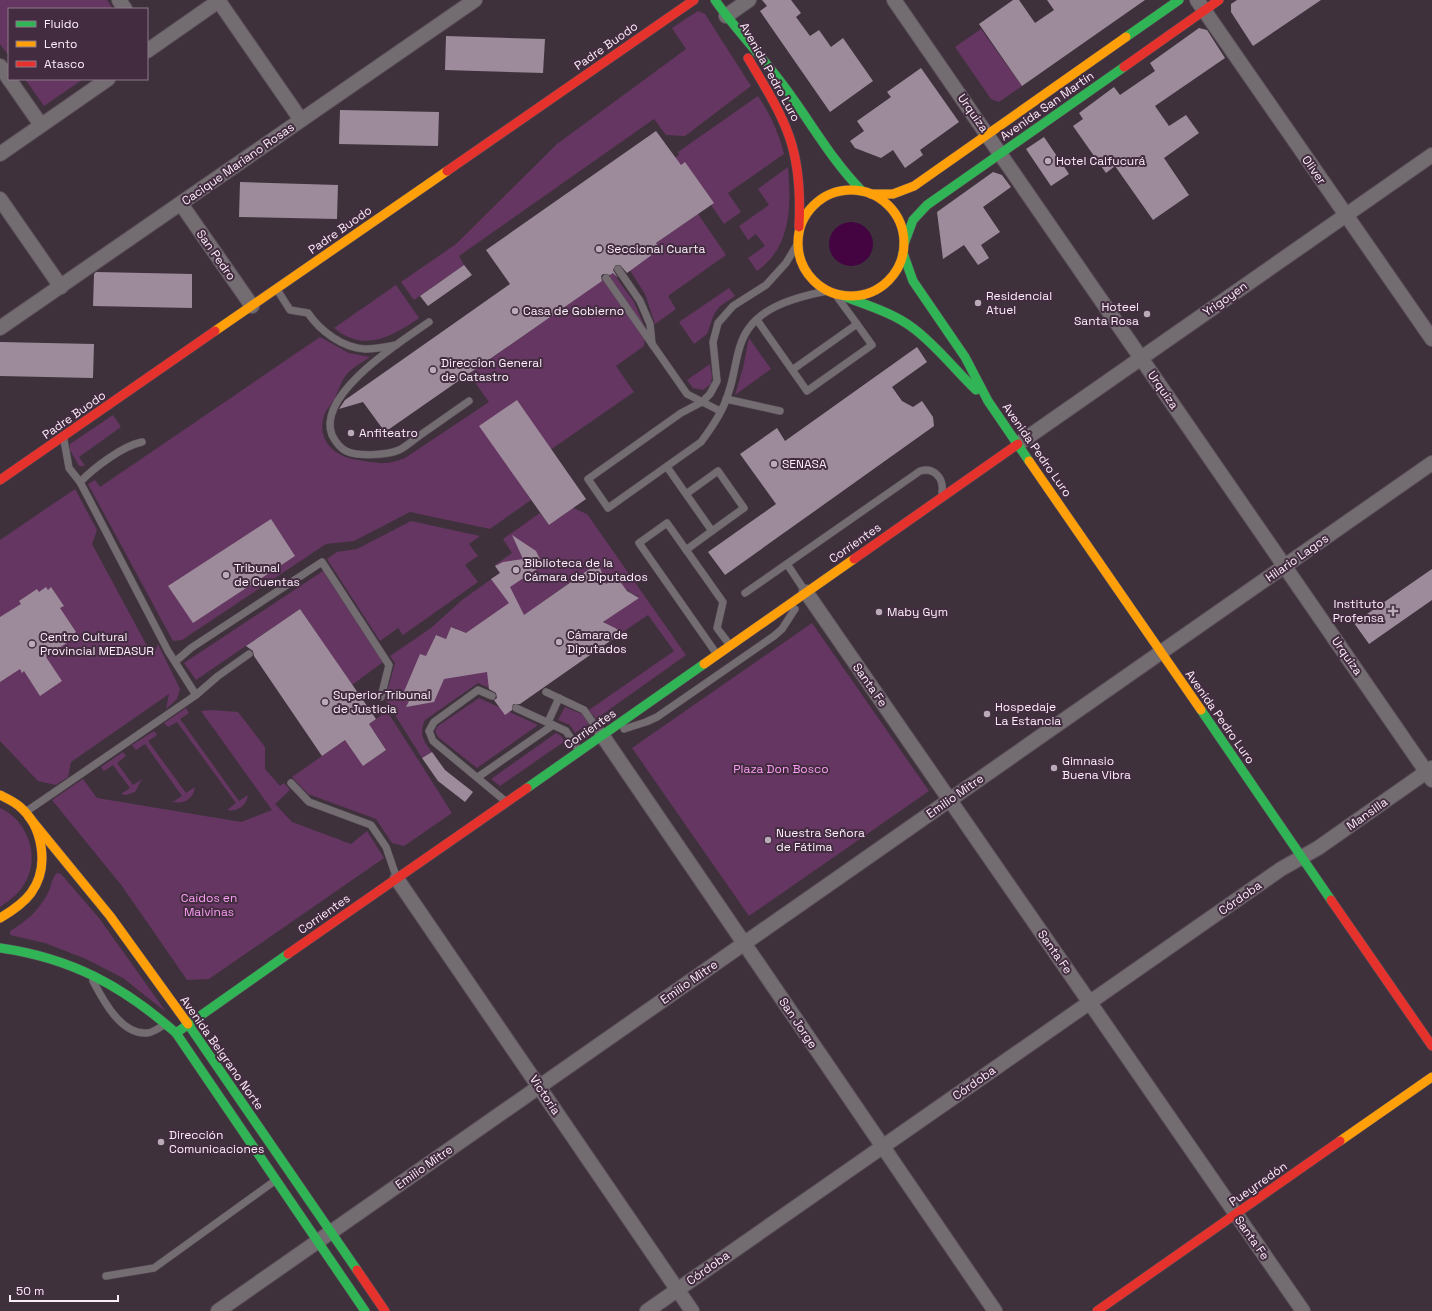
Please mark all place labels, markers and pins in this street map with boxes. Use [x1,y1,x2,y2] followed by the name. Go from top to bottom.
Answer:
[1056,153,1146,169] place label: Hotel Calfucurá
[1043,156,1053,166] marker: Hotel Calfucurá
[607,241,705,257] place label: Seccional Cuarta
[594,244,604,254] marker: Seccional Cuarta
[986,288,1052,318] place label: Residencial Atuel
[973,298,983,308] marker: Residencial Atuel
[1074,299,1139,329] place label: Hoteel Santa Rosa
[523,303,624,319] place label: Casa de Gobierno
[510,306,520,316] marker: Casa de Gobierno
[1142,309,1152,319] marker: Hoteel Santa Rosa
[441,355,542,385] place label: Direccion General de Catastro
[428,365,438,375] marker: Direccion General de Catastro
[359,425,418,441] place label: Anfiteatro
[346,428,356,438] marker: Anfiteatro
[782,456,827,472] place label: SENASA
[769,459,779,469] marker: SENASA
[524,555,648,585] place label: Biblioteca de la Cámara de Diputados
[234,560,300,590] place label: Tribunal de Cuentas
[511,565,521,575] marker: Biblioteca de la Cámara de Diputados
[221,570,231,580] marker: Tribunal de Cuentas
[1333,596,1384,626] place label: Instituto Profensa
[887,604,948,620] place label: Maby Gym
[1387,605,1399,617] marker: Instituto Profensa
[874,607,884,617] marker: Maby Gym
[567,627,628,657] place label: Cámara de Diputados
[40,629,154,659] place label: Centro Cultural Provincial MEDASUR
[554,637,564,647] marker: Cámara de Diputados
[27,639,37,649] marker: Centro Cultural Provincial MEDASUR
[333,687,431,717] place label: Superior Tribunal de Justicia
[320,697,330,707] marker: Superior Tribunal de Justicia
[995,699,1061,729] place label: Hospedaje La Estancia
[982,709,992,719] marker: Hospedaje La Estancia
[1062,753,1131,783] place label: Gimnasio Buena Vibra
[1049,763,1059,773] marker: Gimnasio Buena Vibra
[776,825,865,855] place label: Nuestra Señora de Fátima
[763,835,773,845] marker: Nuestra Señora de Fátima
[169,1127,264,1157] place label: Dirección Comunicaciones
[156,1137,166,1147] marker: Dirección Comunicaciones

